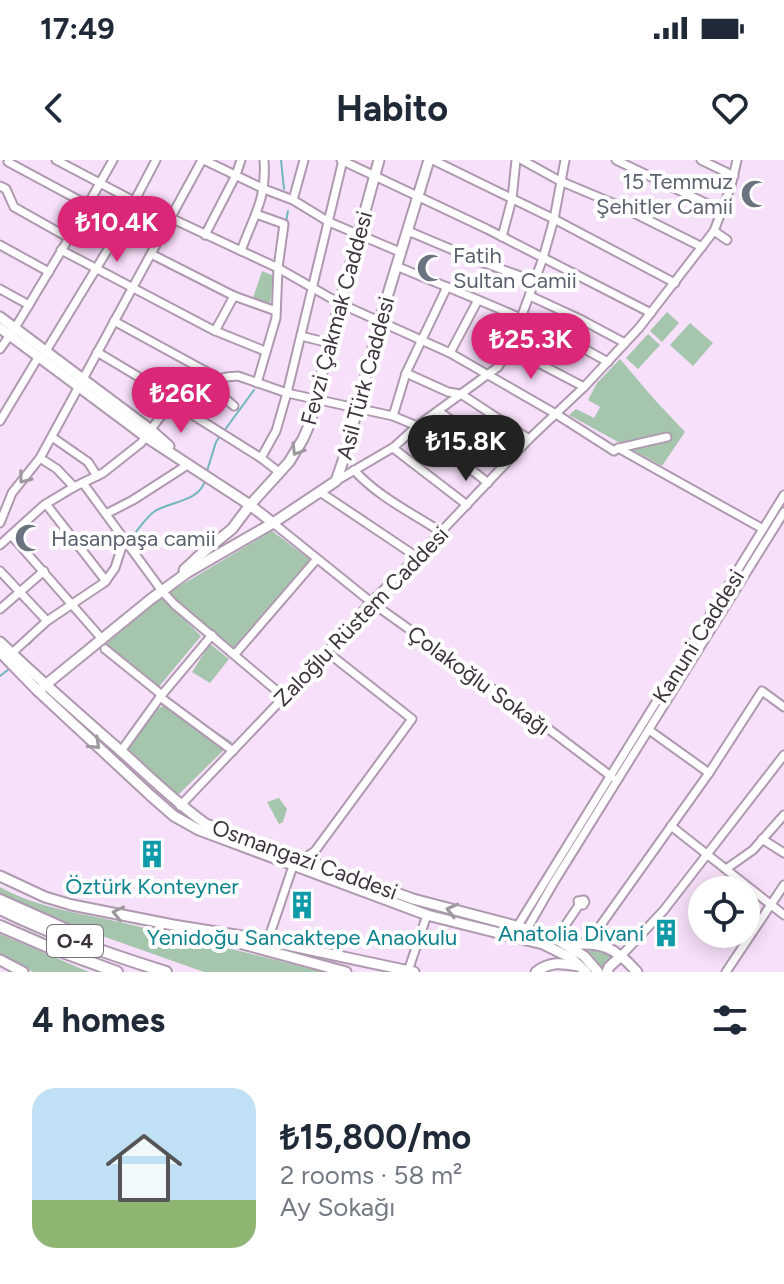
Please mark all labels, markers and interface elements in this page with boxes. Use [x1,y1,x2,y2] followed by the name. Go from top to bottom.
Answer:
[40,10,115,47] text: 17:49
[32,86,76,130] icon: back
[708,86,752,130] icon: heart
[336,87,448,130] text: Habito
[596,168,733,220] place label: 15 Temmuz Şehitler Camii
[740,179,770,209] mosque icon: 15 Temmuz Şehitler Camii
[52,196,182,264] pin: ₺10.4K
[76,206,158,238] text: ₺10.4K
[295,208,378,428] street label: Fevzi Çakmak Caddesi
[453,242,577,294] place label: Fatih Sultan Camii
[416,253,446,283] mosque icon: Fatih Sultan Camii
[331,294,400,463] street label: Asil Türk Caddesi
[466,313,596,381] pin: ₺25.3K
[489,323,573,355] text: ₺25.3K
[134,367,228,435] pin: ₺26K
[150,377,212,409] text: ₺26K
[401,415,531,483] pin: ₺15.8K
[426,425,506,457] text: ₺15.8K
[291,441,307,456] one-way arrow
[20,469,34,484] one-way arrow
[269,521,454,712] street label: Zaloğlu Rüstem Caddesi
[14,523,44,553] mosque icon: Hasanpaşa camii
[51,525,216,552] place label: Hasanpaşa camii
[647,565,750,708] street label: Kanuni Caddesi
[402,620,555,741] street label: Çolakoğlu Sokağı
[86,734,100,749] one-way arrow
[208,813,401,906] street label: Osmangazi Caddesi
[137,839,167,869] building icon: Öztürk Konteyner
[65,873,239,900] place label: Öztürk Konteyner
[688,876,760,948] map controls
[688,876,760,948] button: locate
[287,890,317,920] building icon: Yenidoğu Sancaktepe Anaokulu
[445,902,459,919] one-way arrow
[111,905,125,922] one-way arrow
[651,918,681,948] building icon: Anatolia Divani
[498,920,644,947] place label: Anatolia Divani
[147,924,457,951] place label: Yenidoğu Sancaktepe Anaokulu
[47,925,103,957] road number: O-4
[708,998,752,1042] icon: filters
[32,1000,165,1041] text: 4 homes
[280,1117,471,1158] text: ₺15,800/mo
[96,1120,192,1216] icon: home
[280,1159,462,1191] text: 2 rooms · 58 m²
[280,1191,395,1223] text: Ay Sokağı

